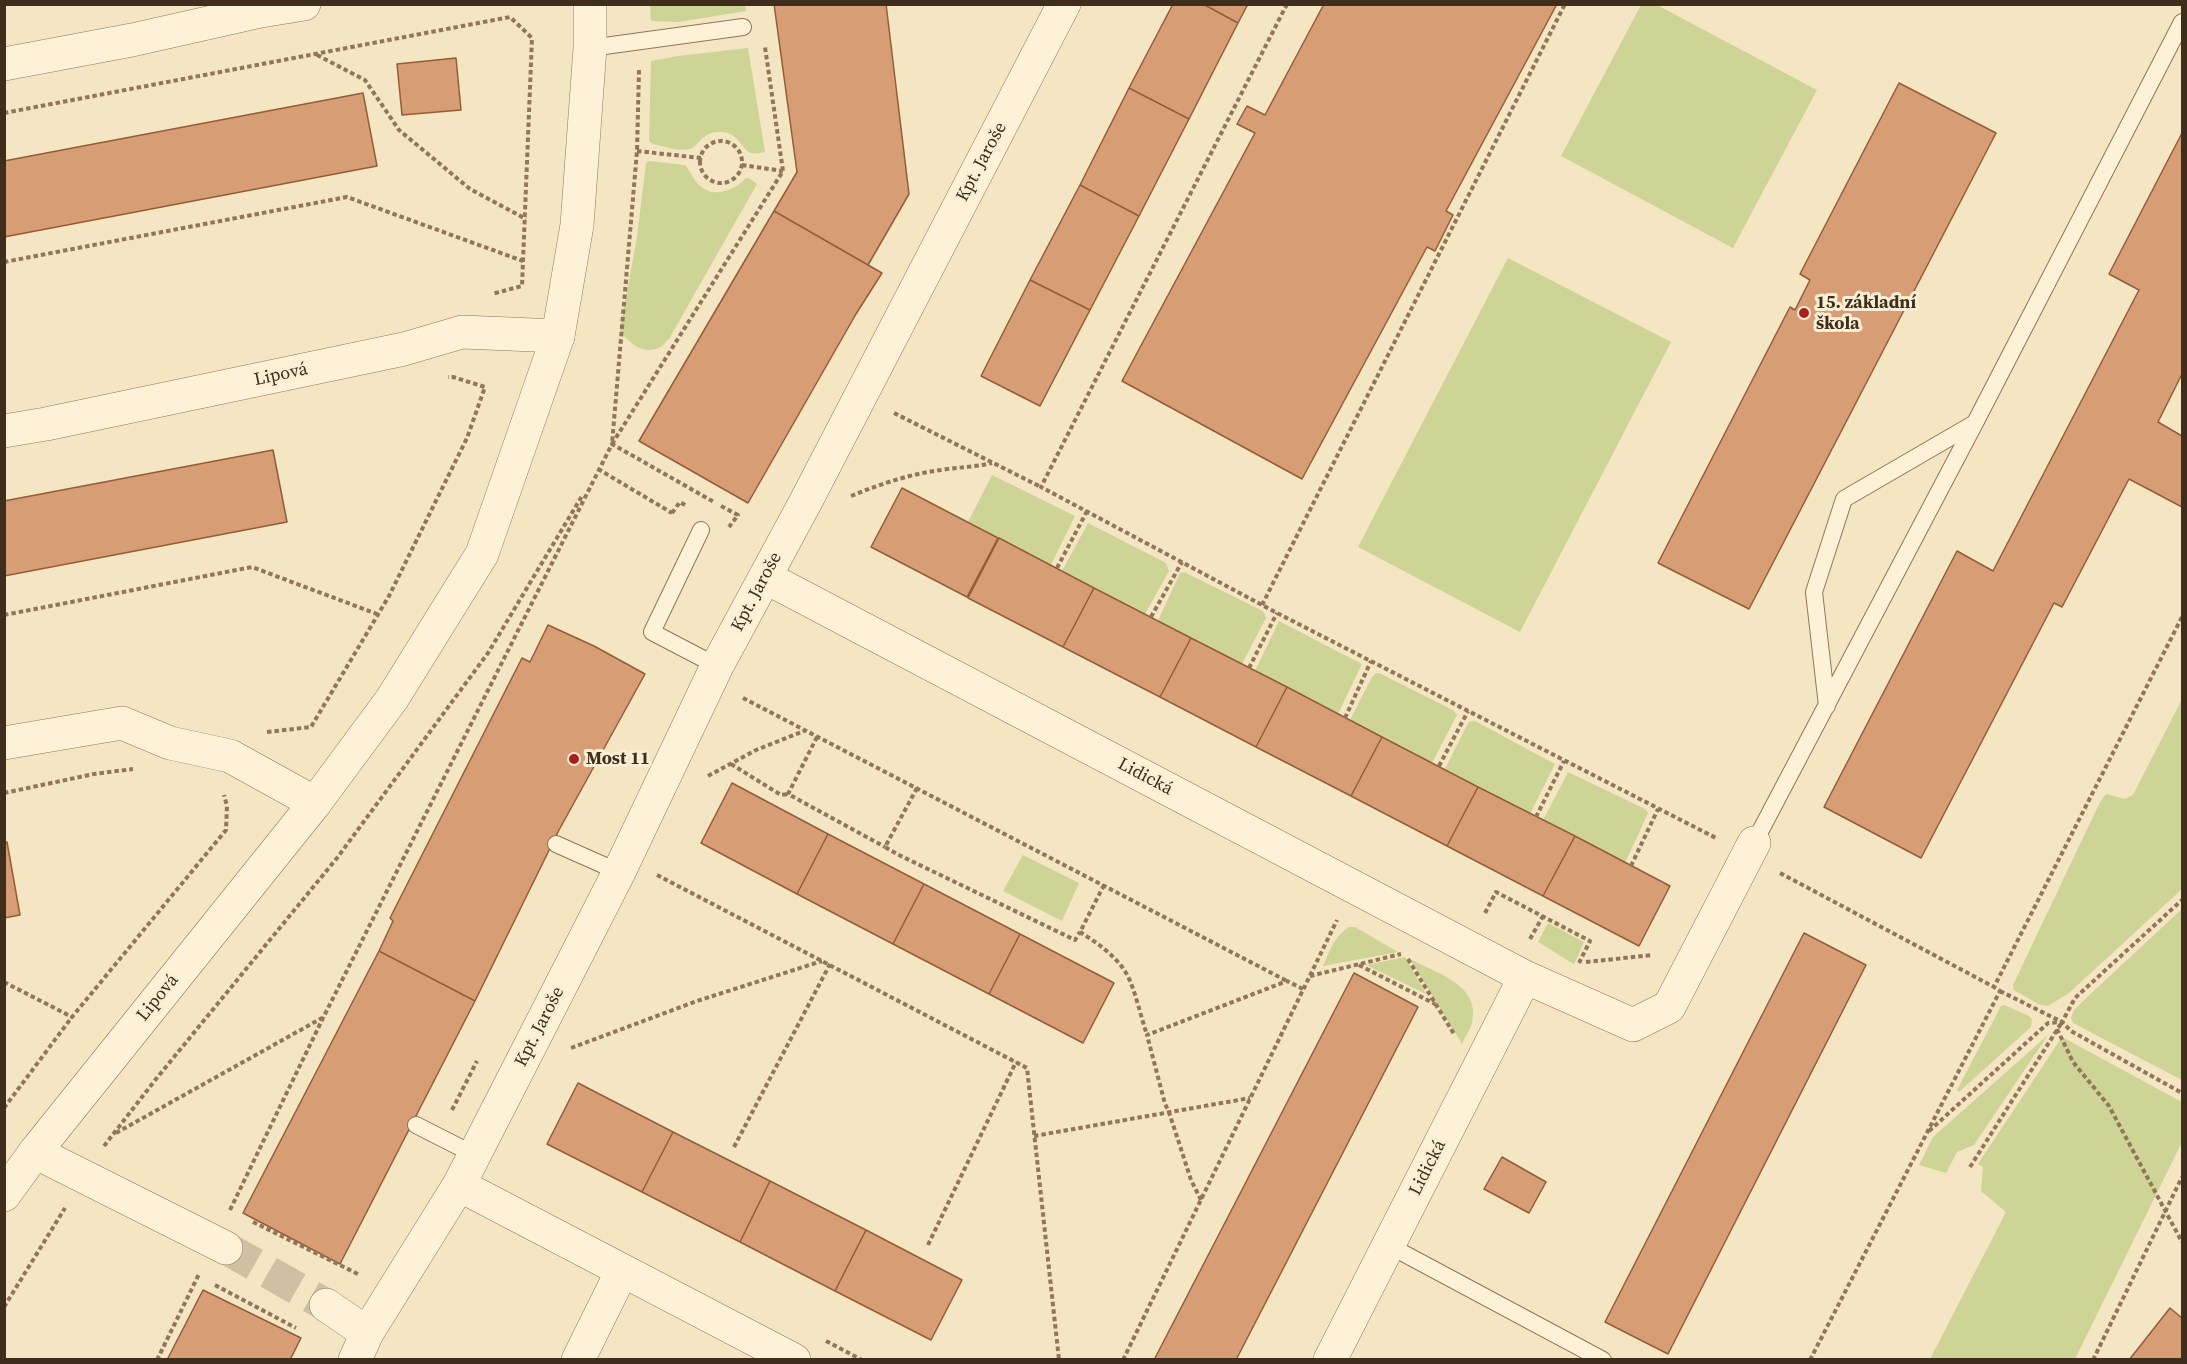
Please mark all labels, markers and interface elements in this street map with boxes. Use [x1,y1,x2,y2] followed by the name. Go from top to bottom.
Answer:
[952,119,1012,205] street label: Kpt. Jaroše
[1816,292,1916,334] place label: 15. základní škola
[1797,306,1811,320] marker: 15. základní škola
[252,359,310,391] street label: Lipová
[727,549,787,635] street label: Kpt. Jaroše
[586,748,650,770] place label: Most 11
[567,752,581,766] marker: Most 11
[1114,754,1176,800] street label: Lidická
[133,970,183,1026] street label: Lipová
[511,983,569,1071] street label: Kpt. Jaroše
[1405,1137,1451,1199] street label: Lidická

